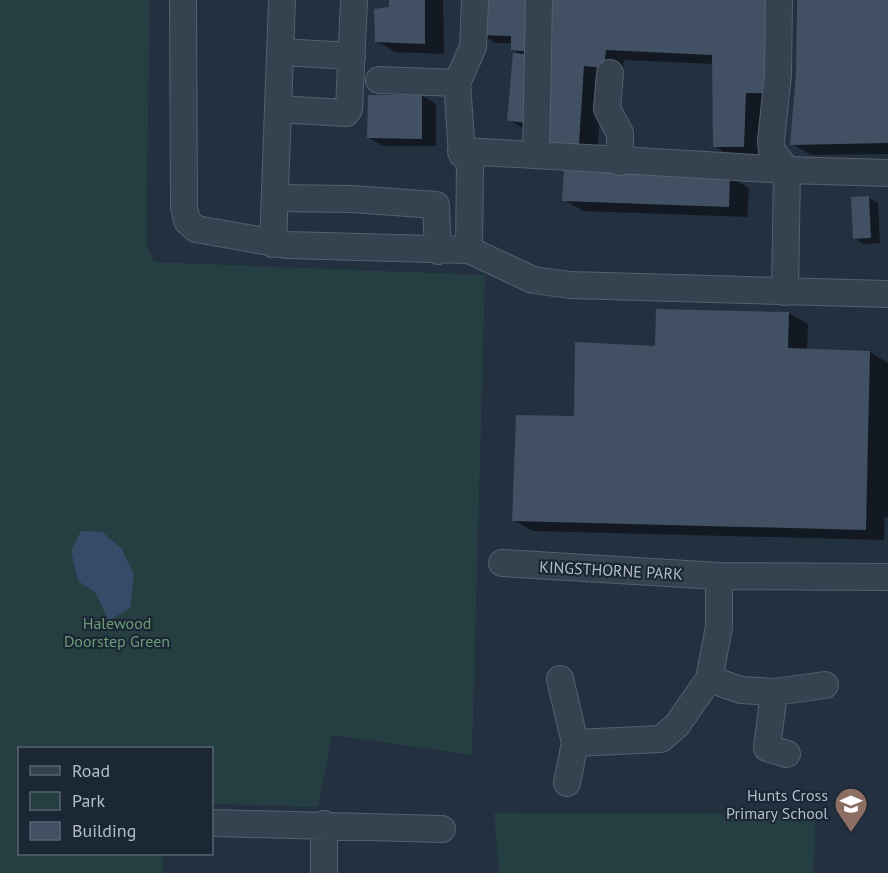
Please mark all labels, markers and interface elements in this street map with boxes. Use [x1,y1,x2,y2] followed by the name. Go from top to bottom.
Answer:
[539,556,684,584] street label: KINGSTHORNE PARK
[64,613,170,651] park label: Halewood Doorstep Green
[18,747,213,855] legend
[72,759,110,782] text: Road
[726,785,828,823] place label: Hunts Cross Primary School
[833,786,869,833] school or university icon: Hunts Cross Primary School
[72,789,105,812] text: Park
[72,819,136,842] text: Building

